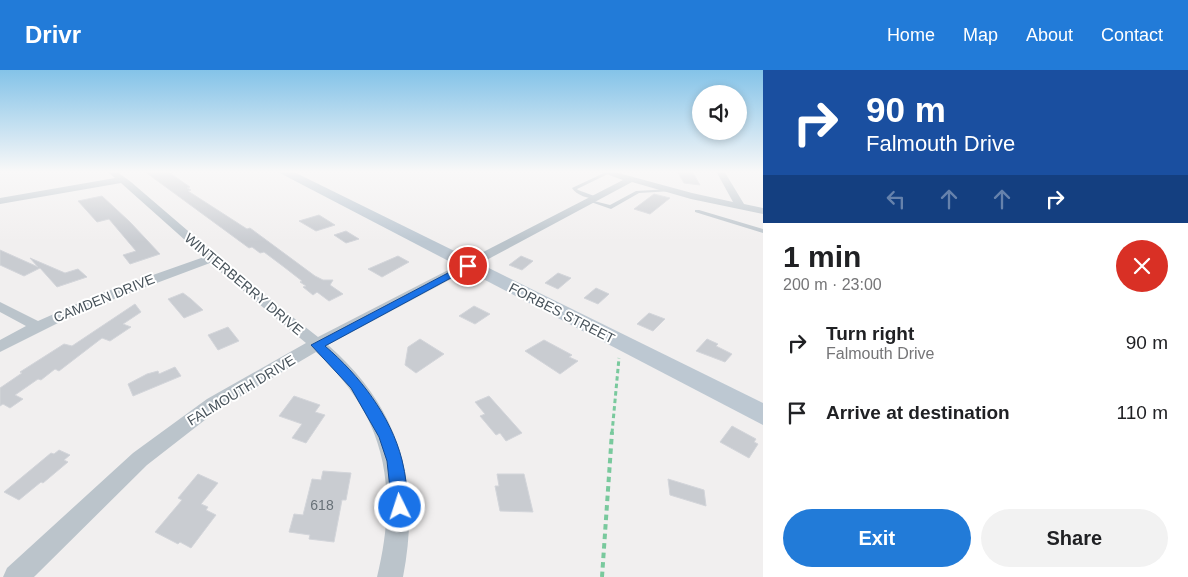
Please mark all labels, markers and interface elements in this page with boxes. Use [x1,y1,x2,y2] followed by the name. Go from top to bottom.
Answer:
[25,21,81,48] text: Drivr
[887,25,935,45] text: Home
[963,25,998,45] text: Map
[1026,25,1073,45] text: About
[1101,25,1163,45] text: Contact
[692,85,747,140] map controls
[692,85,747,140] button: sound
[783,90,848,155] icon: right
[866,90,946,129] text: 90 m
[866,131,1015,156] text: Falmouth Drive
[882,185,910,213] icon: left
[935,185,963,213] icon: ahead
[988,185,1016,213] icon: ahead
[1041,185,1069,213] icon: right
[182,230,306,338] street label: WINTERBERRY DRIVE
[783,240,861,273] text: 1 min
[1116,240,1168,292] button: close
[447,245,489,287] pin
[454,252,482,280] icon: arrive
[51,270,157,326] street label: CAMDEN DRIVE
[783,276,882,293] text: 200 m · 23:00
[506,279,618,347] street label: FORBES STREET
[826,323,914,344] text: Turn right
[783,329,811,357] icon: right
[1126,332,1168,353] text: 90 m
[826,345,934,362] text: Falmouth Drive
[184,351,298,429] street label: FALMOUTH DRIVE
[783,399,811,427] icon: arrive
[826,402,1010,423] text: Arrive at destination
[1117,402,1168,423] text: 110 m
[373,480,425,532] position arrow
[310,497,334,513] house number: 618
[783,509,971,567] button: Exit
[981,509,1168,567] button: Share

